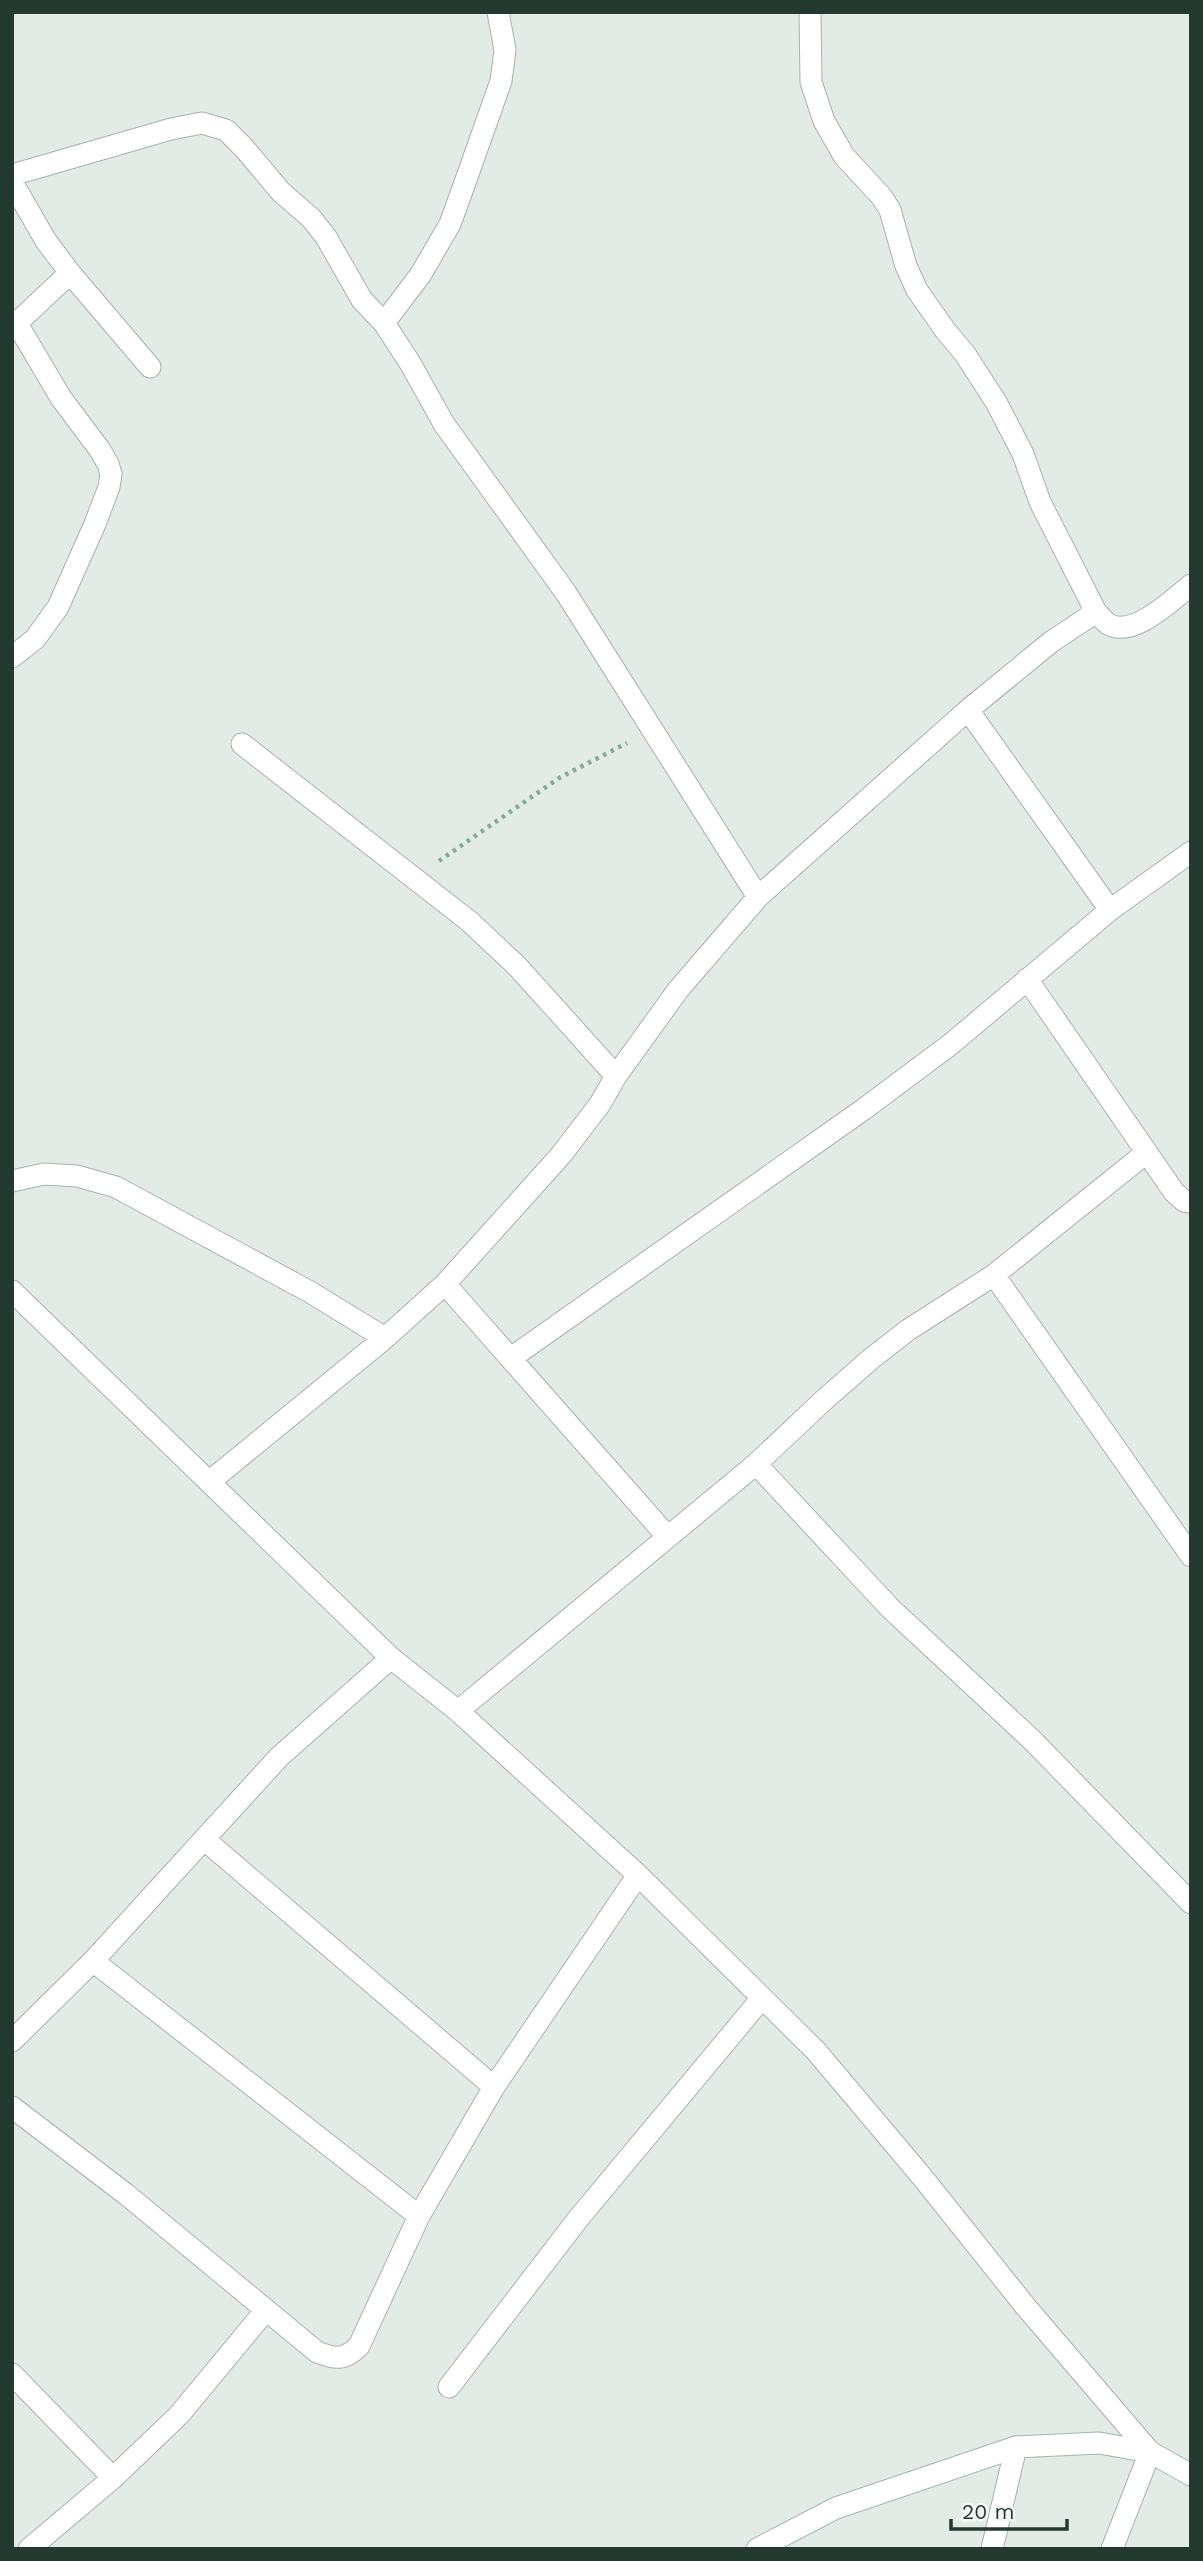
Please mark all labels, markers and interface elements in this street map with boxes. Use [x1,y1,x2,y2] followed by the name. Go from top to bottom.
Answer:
[951,2488,1066,2532] scale bar
[962,2499,1014,2524] text: 20 m

